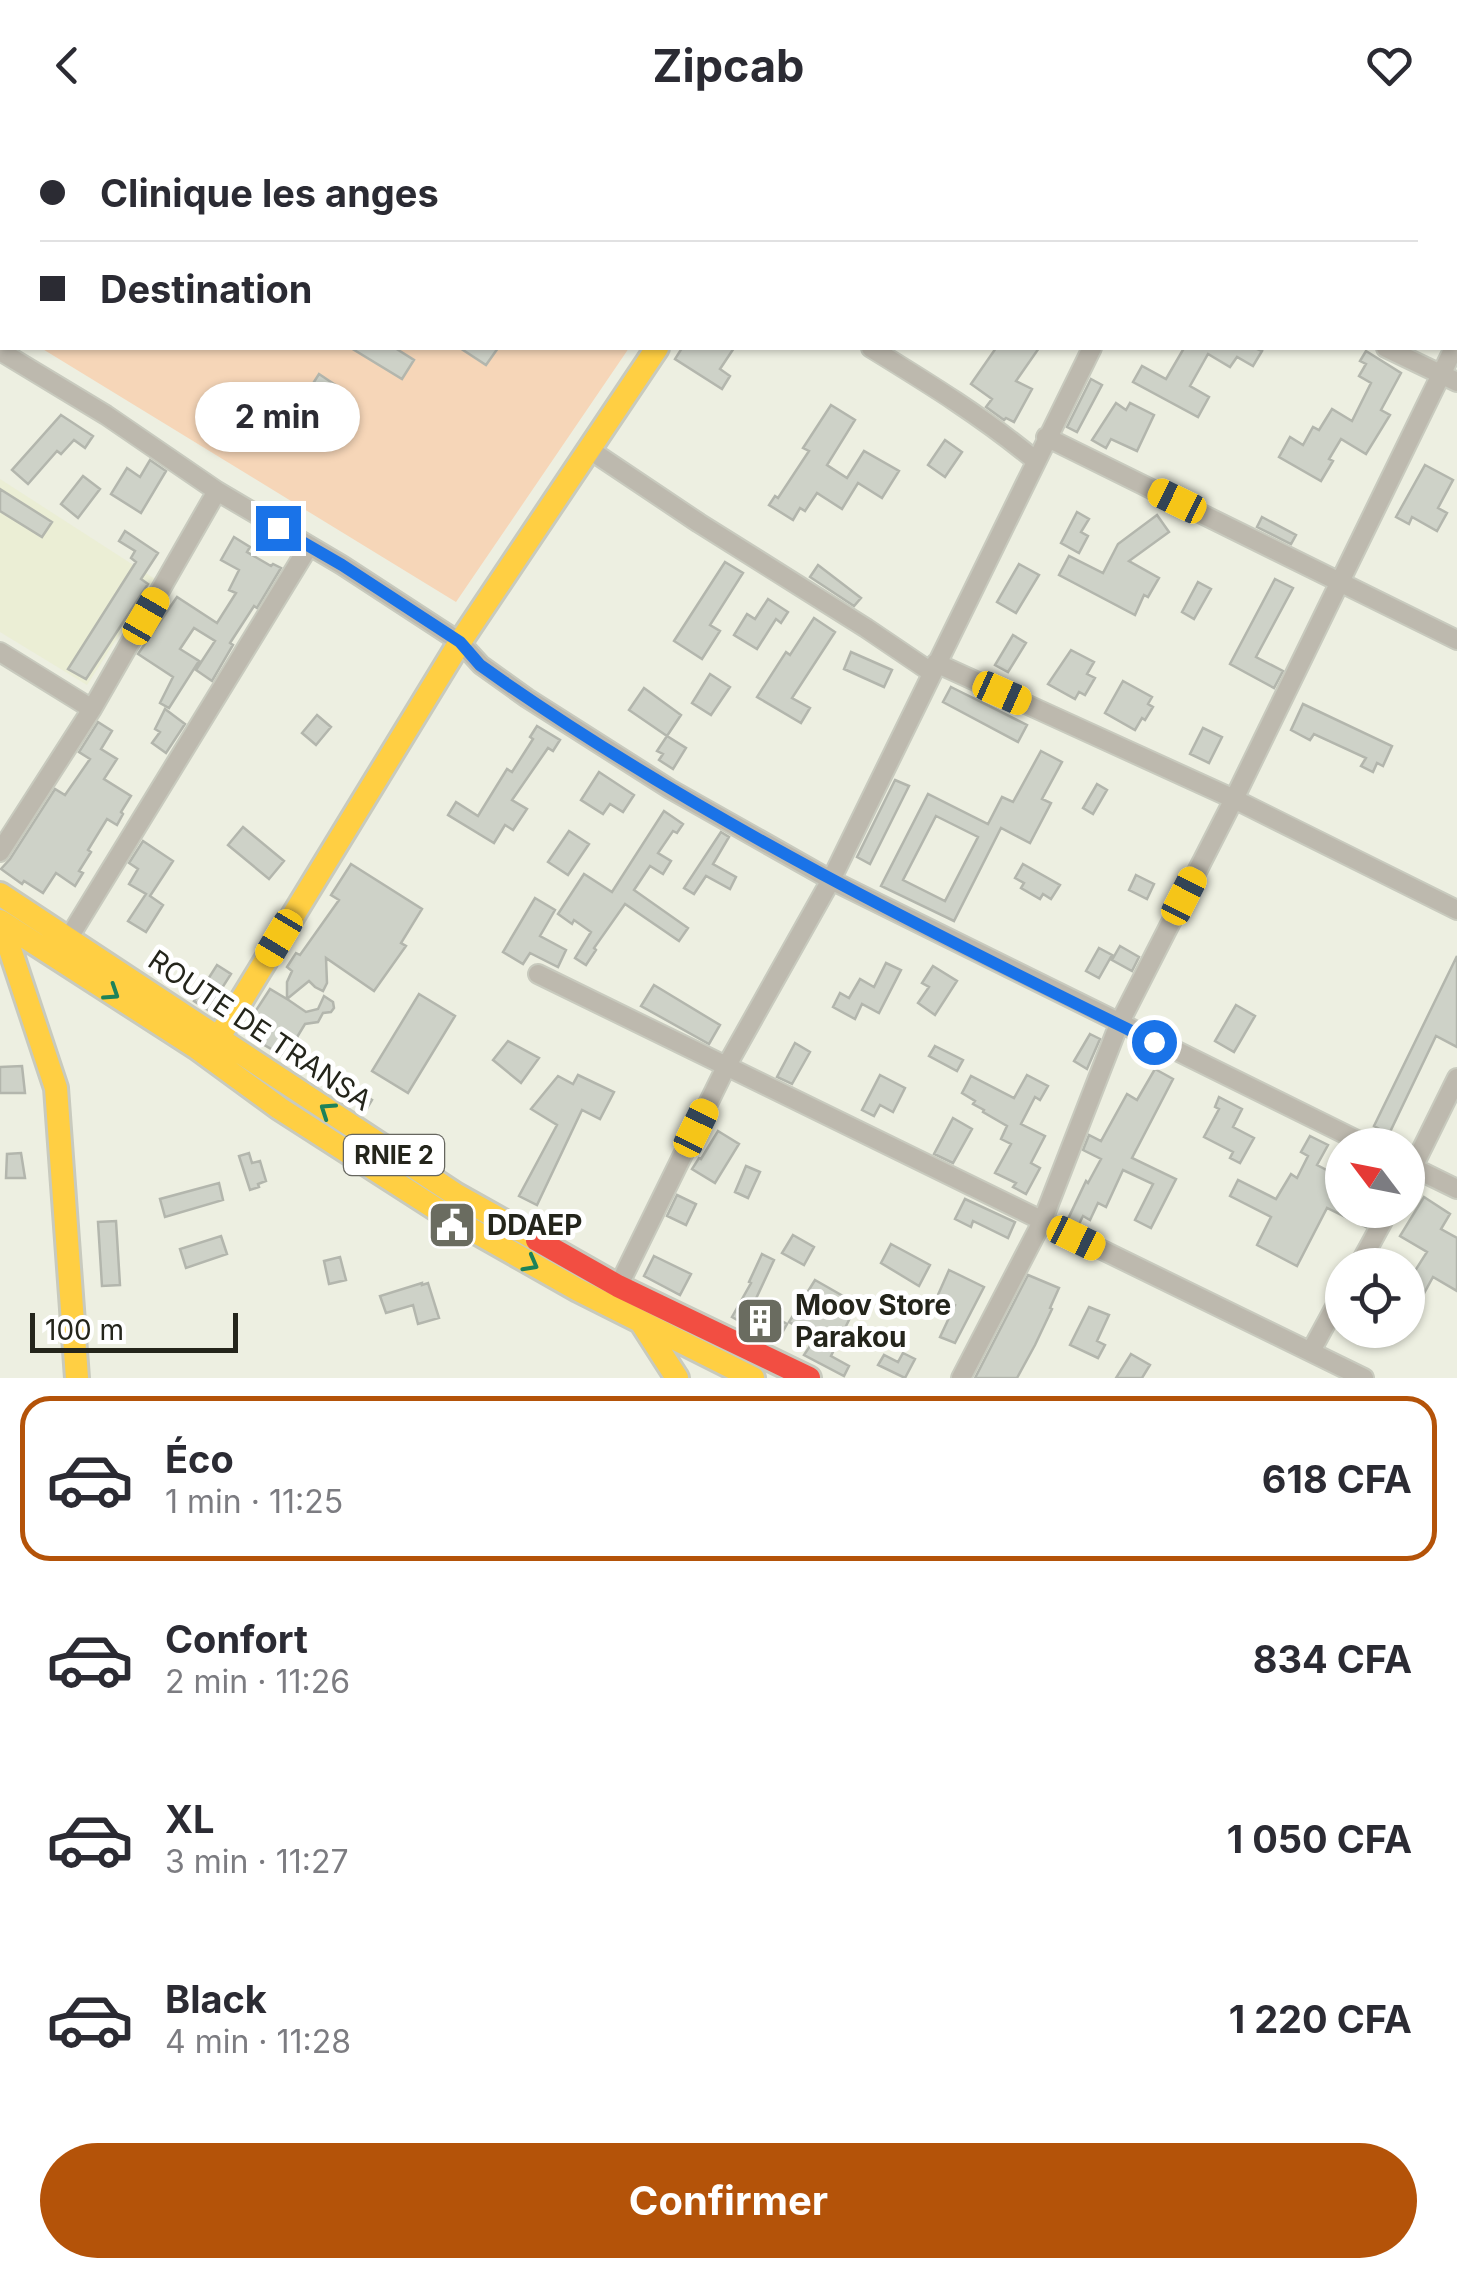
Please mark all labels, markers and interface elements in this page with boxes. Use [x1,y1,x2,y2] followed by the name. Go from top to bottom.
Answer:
[40,38,95,93] icon: back
[653,38,804,93] text: Zipcab
[1362,38,1417,93] icon: heart
[100,170,439,216] text: Clinique les anges
[100,266,312,312] text: Destination
[196,383,360,453] callout: 2 min
[235,397,320,436] text: 2 min
[1143,474,1211,528] car
[256,506,301,551] route end
[118,583,174,649] car
[968,667,1036,719] car
[1157,862,1211,930] car
[251,905,307,971] car
[142,943,378,1117] street label: ROUTE DE TRANSA
[101,980,119,999] one-way arrow
[1132,1020,1177,1065] route start
[669,1094,723,1162] car
[320,1104,339,1122] one-way arrow
[1325,1128,1425,1228] north arrow
[1325,1128,1425,1348] map controls
[344,1135,444,1175] road number: RNIE 2
[426,1199,478,1251] public building icon: DDAEP
[487,1208,582,1242] place label: DDAEP
[1042,1211,1110,1265] car
[1325,1248,1425,1348] button: locate
[521,1251,539,1271] one-way arrow
[795,1288,951,1354] place label: Moov Store Parakou
[734,1295,786,1347] building icon: Moov Store Parakou
[30,1308,238,1352] scale bar
[45,1313,124,1347] text: 100 m
[45,1434,135,1524] icon: car
[165,1436,234,1482] text: Éco
[1262,1456,1412,1502] text: 618 CFA
[165,1482,343,1521] text: 1 min · 11:25
[45,1614,135,1704] icon: car
[165,1616,308,1662] text: Confort
[1253,1636,1412,1682] text: 834 CFA
[165,1662,350,1701] text: 2 min · 11:26
[45,1794,135,1884] icon: car
[165,1796,215,1842] text: XL
[1227,1816,1412,1862] text: 1 050 CFA
[165,1842,349,1881] text: 3 min · 11:27
[45,1974,135,2064] icon: car
[165,1976,267,2022] text: Black
[1229,1996,1412,2042] text: 1 220 CFA
[165,2022,351,2061] text: 4 min · 11:28
[40,2143,1417,2258] button: Confirmer

